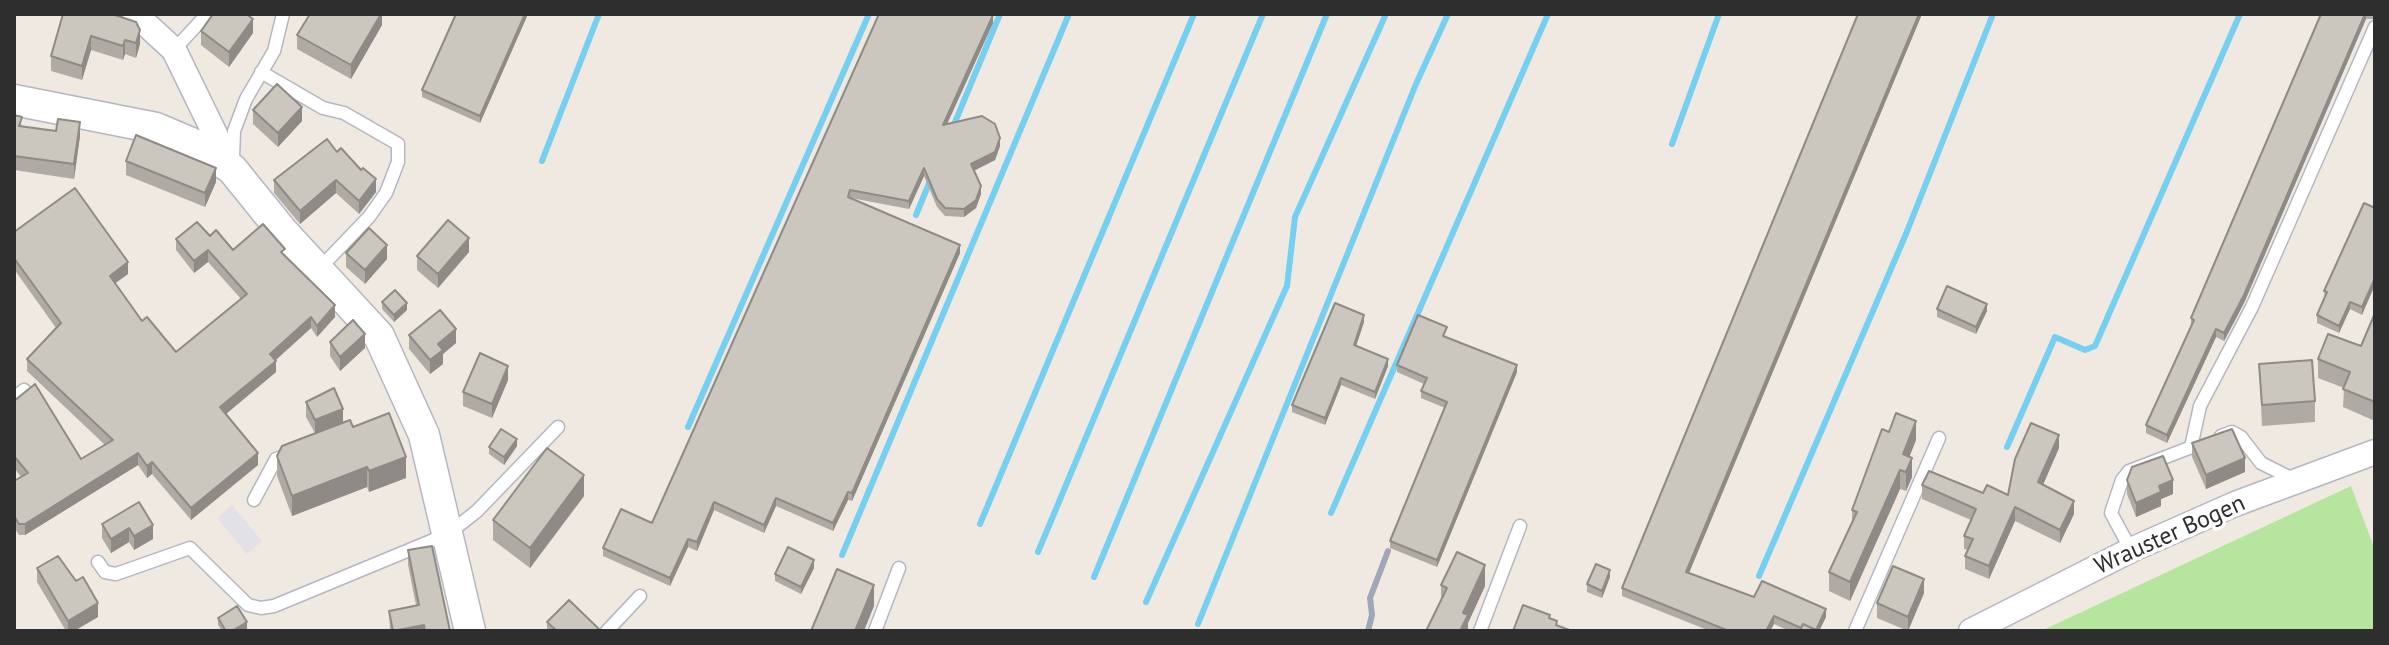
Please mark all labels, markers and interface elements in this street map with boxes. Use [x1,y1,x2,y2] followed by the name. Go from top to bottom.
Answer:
[2090,489,2250,581] street label: Wrauster Bogen

